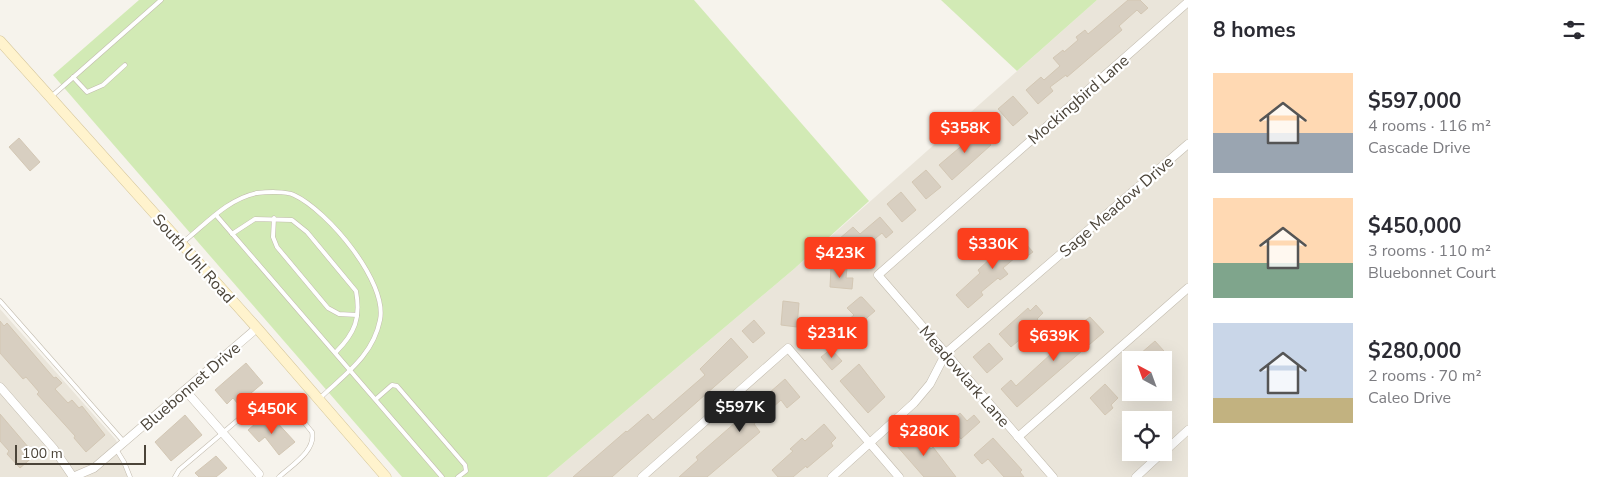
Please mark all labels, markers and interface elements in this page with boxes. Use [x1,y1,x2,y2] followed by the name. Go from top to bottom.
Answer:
[1213,16,1296,44] text: 8 homes
[1560,16,1588,44] icon: filters
[1023,50,1134,150] street label: Mockingbird Lane
[1368,87,1461,115] text: $597,000
[1253,93,1313,153] icon: home
[930,112,1000,154] pin: $358K
[1368,115,1491,137] text: 4 rooms · 116 m²
[940,117,990,139] text: $358K
[1368,137,1470,159] text: Cascade Drive
[1055,151,1178,262] street label: Sage Meadow Drive
[147,209,239,308] street label: South Uhl Road
[1368,212,1461,240] text: $450,000
[1253,218,1313,278] icon: home
[958,228,1028,270] pin: $330K
[968,233,1018,255] text: $330K
[805,236,875,279] pin: $423K
[1368,240,1491,262] text: 3 rooms · 110 m²
[815,242,865,264] text: $423K
[1368,262,1496,284] text: Bluebonnet Court
[797,316,867,359] pin: $231K
[1019,320,1089,362] pin: $639K
[914,321,1015,432] street label: Meadowlark Lane
[807,322,857,344] text: $231K
[1029,325,1079,347] text: $639K
[136,337,245,436] street label: Bluebonnet Drive
[1368,337,1461,365] text: $280,000
[1253,343,1313,403] icon: home
[1122,351,1172,401] north arrow
[1122,351,1172,461] map controls
[1368,365,1481,387] text: 2 rooms · 70 m²
[1368,387,1451,409] text: Caleo Drive
[705,390,775,433] pin: $597K
[237,392,307,435] pin: $450K
[715,396,765,418] text: $597K
[247,398,297,420] text: $450K
[1122,411,1172,461] button: locate
[889,414,959,457] pin: $280K
[899,420,949,442] text: $280K
[15,442,146,465] scale bar
[22,444,63,463] text: 100 m

